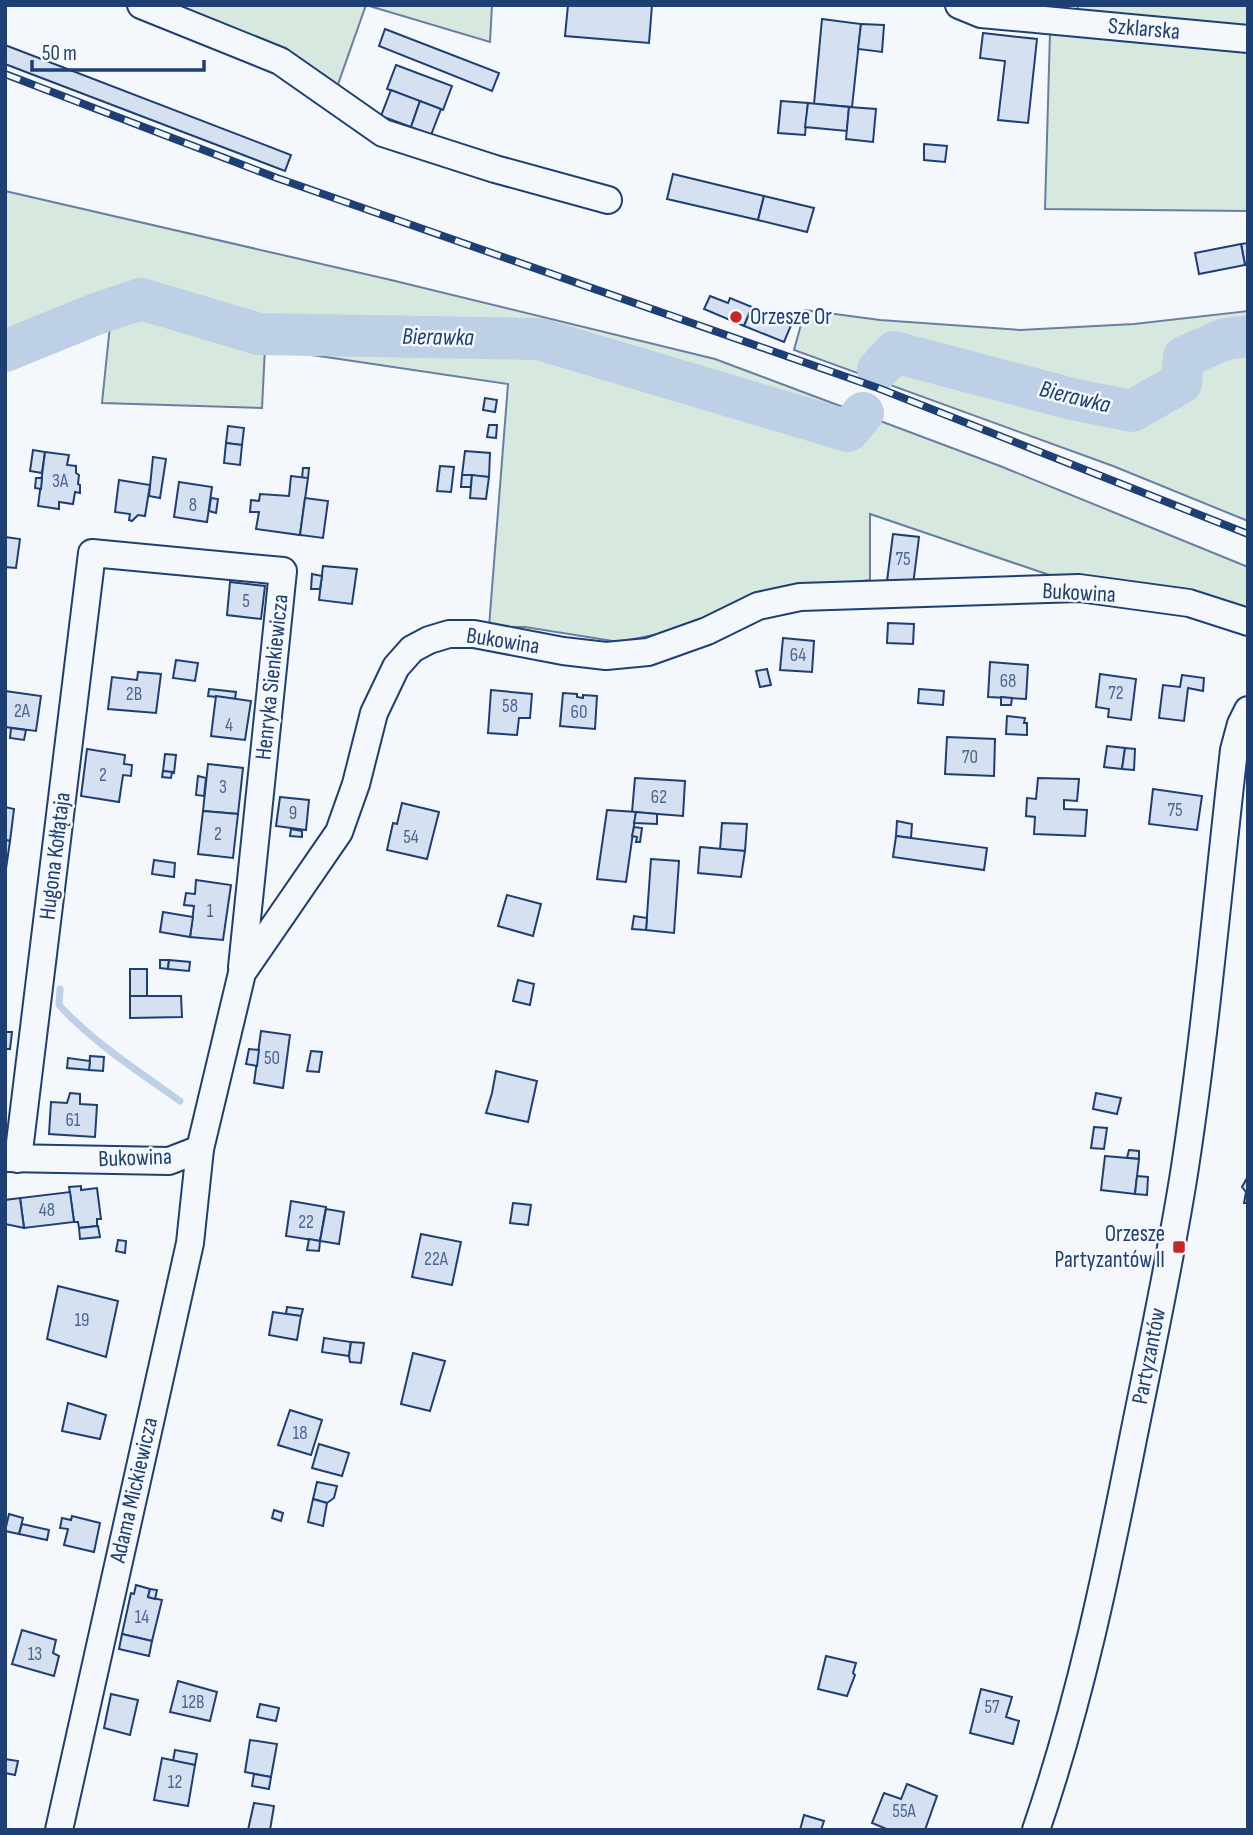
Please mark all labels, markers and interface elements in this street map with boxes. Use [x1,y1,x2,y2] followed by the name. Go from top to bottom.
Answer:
[1107,12,1181,46] street label: Szklarska
[32,28,203,72] scale bar
[42,41,77,66] text: 50 m
[750,303,832,331] place label: Orzesze Or
[728,309,744,325] marker: Orzesze Or
[402,322,474,352] water label: Bierawka
[1037,374,1114,420] water label: Bierawka
[52,470,69,493] house number: 3A
[189,494,197,517] house number: 8
[895,548,911,571] house number: 75
[1042,577,1116,609] street label: Bukowina
[242,590,250,613] house number: 5
[249,593,295,761] street label: Henryka Sienkiewicza
[464,621,542,661] street label: Bukowina
[790,644,806,667] house number: 64
[1000,670,1016,693] house number: 68
[1108,682,1124,705] house number: 72
[126,683,142,706] house number: 2B
[502,695,518,718] house number: 58
[14,700,31,723] house number: 2A
[571,701,587,724] house number: 60
[225,714,233,737] house number: 4
[962,746,978,769] house number: 70
[99,764,107,787] house number: 2
[219,776,227,799] house number: 3
[651,786,667,809] house number: 62
[33,791,77,921] street label: Hugona Kołłątaja
[1167,799,1183,822] house number: 75
[289,802,297,825] house number: 9
[214,823,222,846] house number: 2
[403,826,419,849] house number: 54
[207,900,214,923] house number: 1
[264,1047,280,1070] house number: 50
[66,1109,81,1132] house number: 61
[98,1143,172,1173] street label: Bukowina
[39,1199,55,1222] house number: 48
[298,1211,314,1234] house number: 22
[1055,1220,1165,1274] place label: Orzesze Partyzantów II
[1171,1239,1187,1255] marker: Orzesze Partyzantów II
[424,1248,449,1271] house number: 22A
[1126,1305,1172,1407] street label: Partyzantów
[74,1309,90,1332] house number: 19
[103,1415,164,1566] street label: Adama Mickiewicza
[293,1422,307,1445] house number: 18
[135,1606,149,1629] house number: 14
[28,1643,42,1666] house number: 13
[181,1691,205,1714] house number: 12B
[984,1696,1000,1719] house number: 57
[168,1771,182,1794] house number: 12
[892,1800,917,1823] house number: 55A

